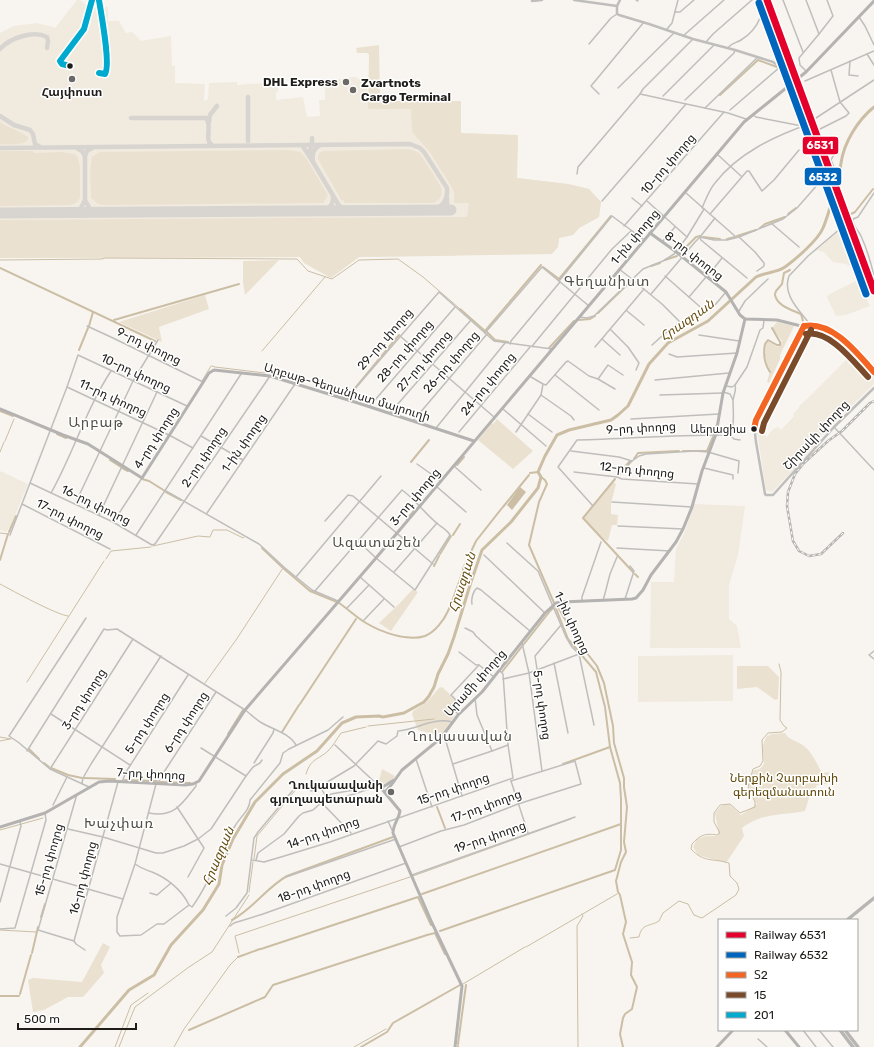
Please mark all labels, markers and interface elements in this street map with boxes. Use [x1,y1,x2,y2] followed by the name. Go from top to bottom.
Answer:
[65,61,75,71] unlabelled marker
[67,74,77,84] marker: Հայփոստ
[263,75,338,89] place label: DHL Express
[361,76,451,104] place label: Zvartnots Cargo Terminal
[341,77,351,87] marker: DHL Express
[42,85,102,99] place label: Հայփոստ
[348,85,358,95] marker: Zvartnots Cargo Terminal
[638,131,698,197] street label: 10-րդ փողոց
[802,136,839,155] line badge: 6531
[807,139,833,152] text: 6531
[804,167,842,186] line badge: 6532
[809,171,837,184] text: 6532
[608,207,662,267] street label: 1-ին փողոց
[662,229,726,283] street label: 8-րդ փողոց
[564,273,650,290] district label: Գեղանիստ
[657,295,718,345] water label: Հրազդան
[354,305,416,373] street label: 29-րդ փողոց
[374,317,436,385] street label: 28-րդ փողոց
[114,324,184,368] street label: 9-րդ փողոց
[394,328,454,394] street label: 27-րդ փողոց
[420,328,482,396] street label: 26-րդ փողոց
[458,350,518,418] street label: 24-րդ փողոց
[99,351,173,395] street label: 10-րդ փողոց
[262,360,432,424] street label: Արբաթ-Գեղանիստ մայրուղի
[77,376,149,420] street label: 11-րդ փողոց
[780,397,852,473] street label: Շիրակի փողոց
[131,405,181,471] street label: 4-րդ փողոց
[219,411,269,475] street label: 1-ին փողոց
[68,414,124,431] district label: Արբաթ
[606,419,676,437] street label: 9-րդ փողոց
[690,423,746,436] place label: Աերացիա
[179,424,229,490] street label: 2-րդ փողոց
[749,424,759,434] marker: Աերացիա
[599,459,675,481] street label: 12-րդ փողոց
[387,466,443,528] street label: 3-րդ փողոց
[59,482,133,528] street label: 16-րդ փողոց
[34,496,106,542] street label: 17-րդ փողոց
[332,534,422,551] district label: Ազատաշեն
[445,549,480,614] water label: Հրազդան
[551,589,593,657] street label: 1-ին փողոց
[441,647,509,719] street label: Արամի փողոց
[59,666,109,732] street label: 3-րդ փողոց
[530,669,554,741] street label: 5-րդ փողոց
[161,689,211,755] street label: 6-րդ փողոց
[122,690,172,756] street label: 5-րդ փողոց
[407,728,513,745] district label: Ղուկասավան
[116,765,186,783] street label: 7-րդ փողոց
[415,770,491,808] street label: 15-րդ փողոց
[730,771,838,799] park label: Ներքին Չարբախի գերեզմանատուն
[270,778,383,806] place label: Ղուկասավանի գյուղապետարան
[386,787,396,797] marker: Ղուկասավանի գյուղապետարան
[449,787,523,825] street label: 17-րդ փողոց
[285,814,361,852] street label: 14-րդ փողոց
[84,815,154,832] district label: Խաչփառ
[452,818,528,856] street label: 19-րդ փողոց
[32,822,66,898] street label: 15-րդ փողոց
[199,823,238,888] water label: Հրազդան
[66,840,100,916] street label: 16-րդ փողոց
[276,866,352,906] street label: 18-րդ փողոց
[718,919,858,1031] legend
[754,928,826,942] text: Railway 6531
[754,948,828,962] text: Railway 6532
[754,968,768,982] text: Տ2
[754,988,766,1002] text: 15
[18,1005,136,1031] scale bar
[754,1008,774,1022] text: 201
[24,1012,60,1026] text: 500 m

